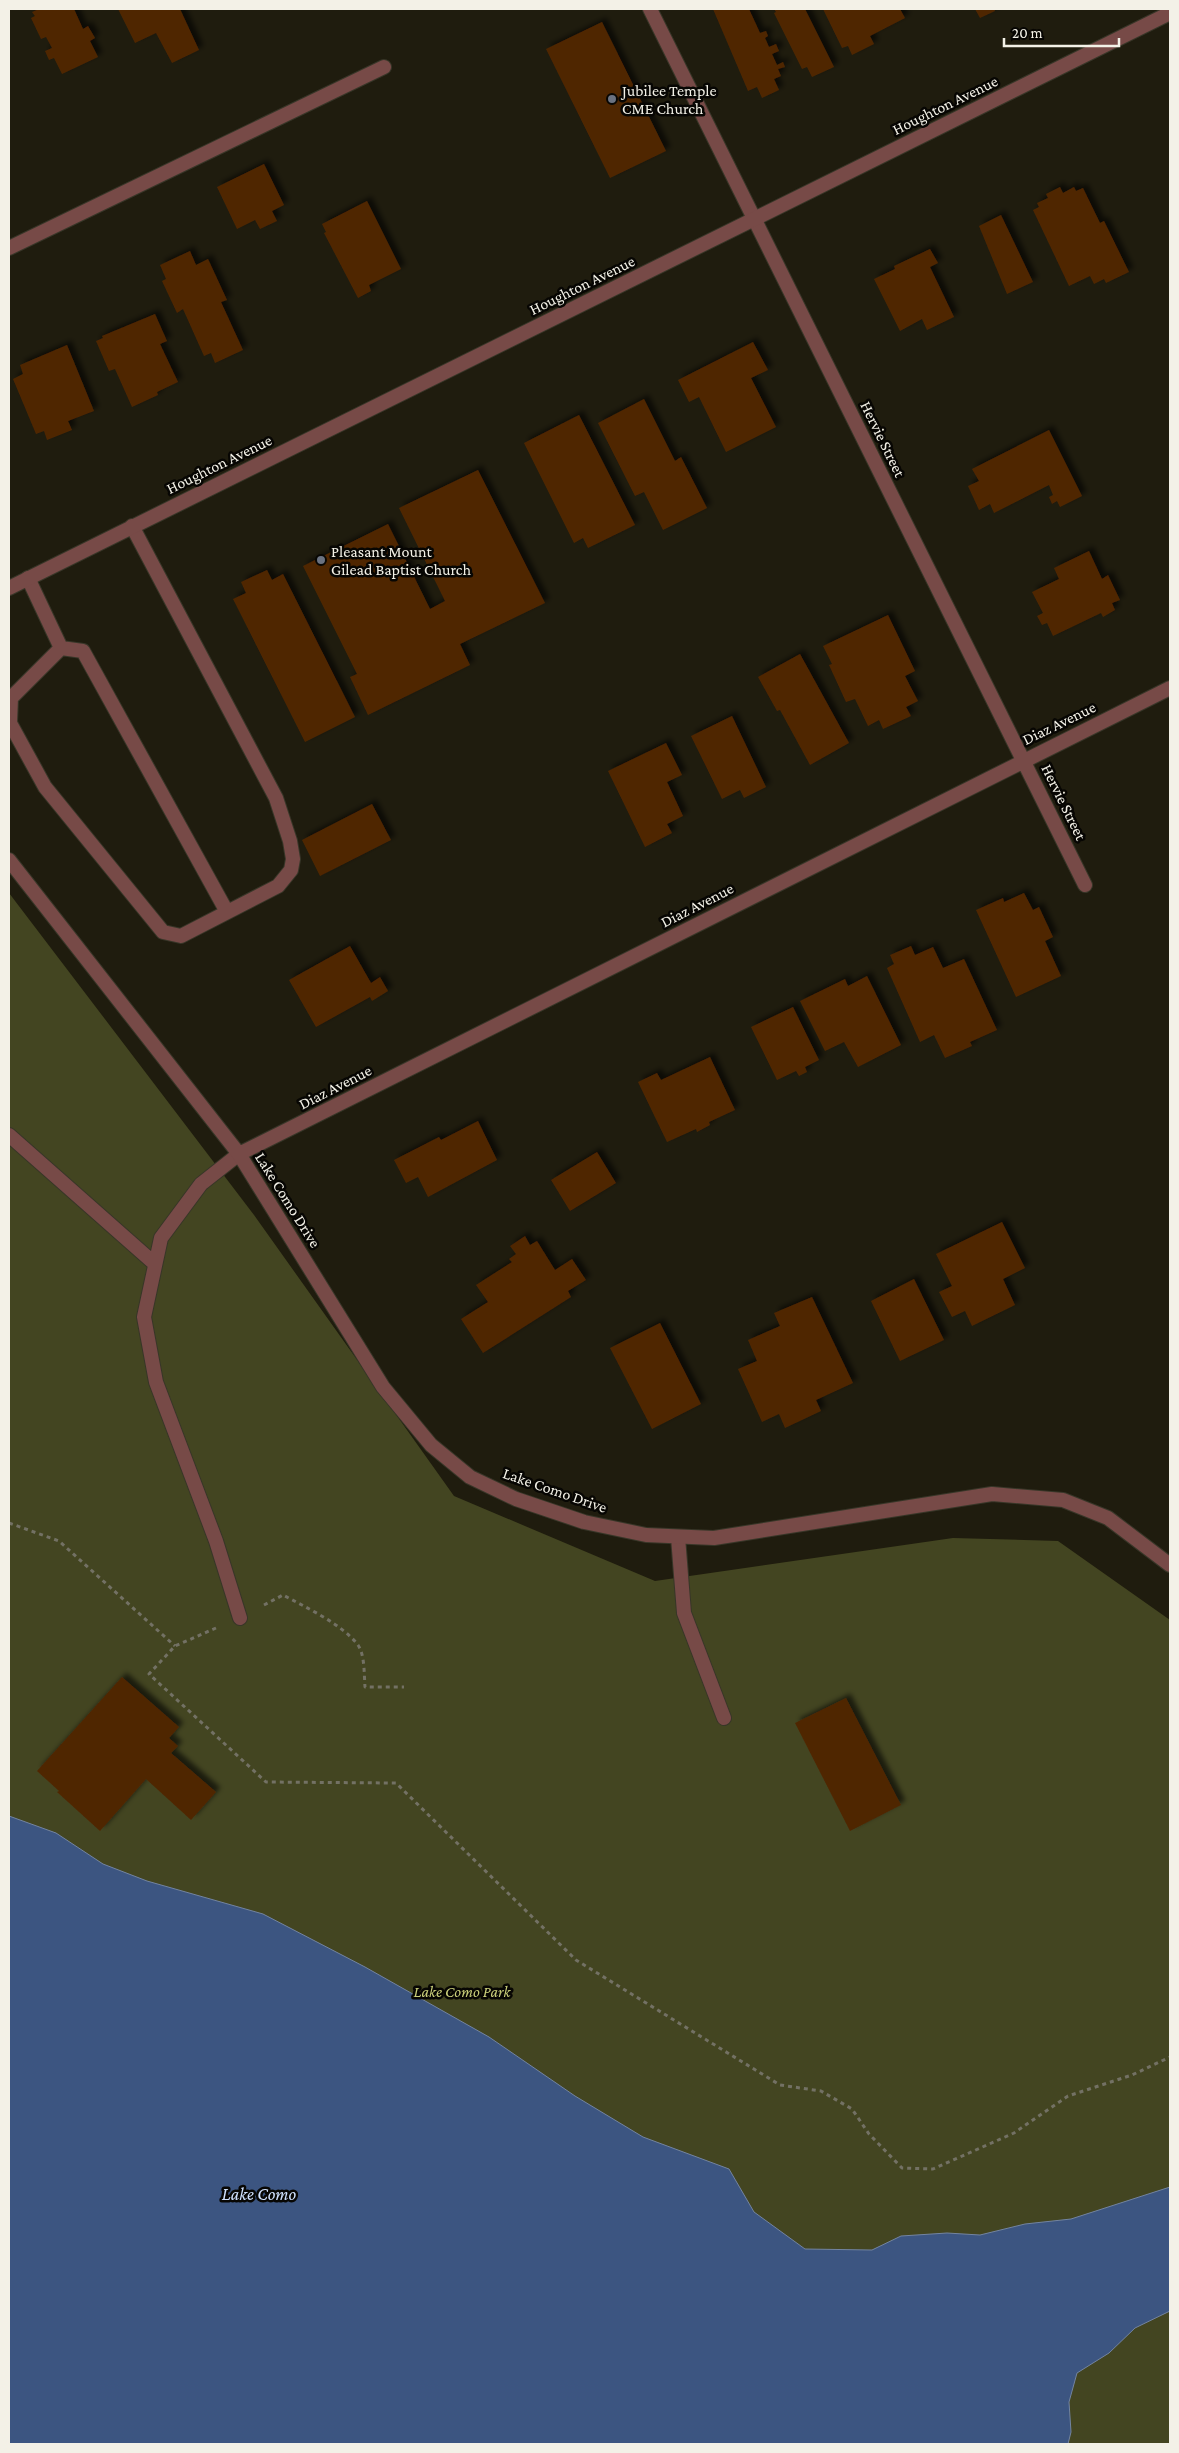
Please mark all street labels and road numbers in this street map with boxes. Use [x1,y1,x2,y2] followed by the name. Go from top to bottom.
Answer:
[890,72,1001,139] street label: Houghton Avenue
[527,252,638,319] street label: Houghton Avenue
[857,398,909,480] street label: Hervie Street
[164,431,275,498] street label: Houghton Avenue
[1020,698,1098,748] street label: Diaz Avenue
[1038,761,1090,843] street label: Hervie Street
[658,879,736,931] street label: Diaz Avenue
[296,1061,374,1113] street label: Diaz Avenue
[252,1149,324,1251] street label: Lake Como Drive
[501,1464,609,1516] street label: Lake Como Drive

